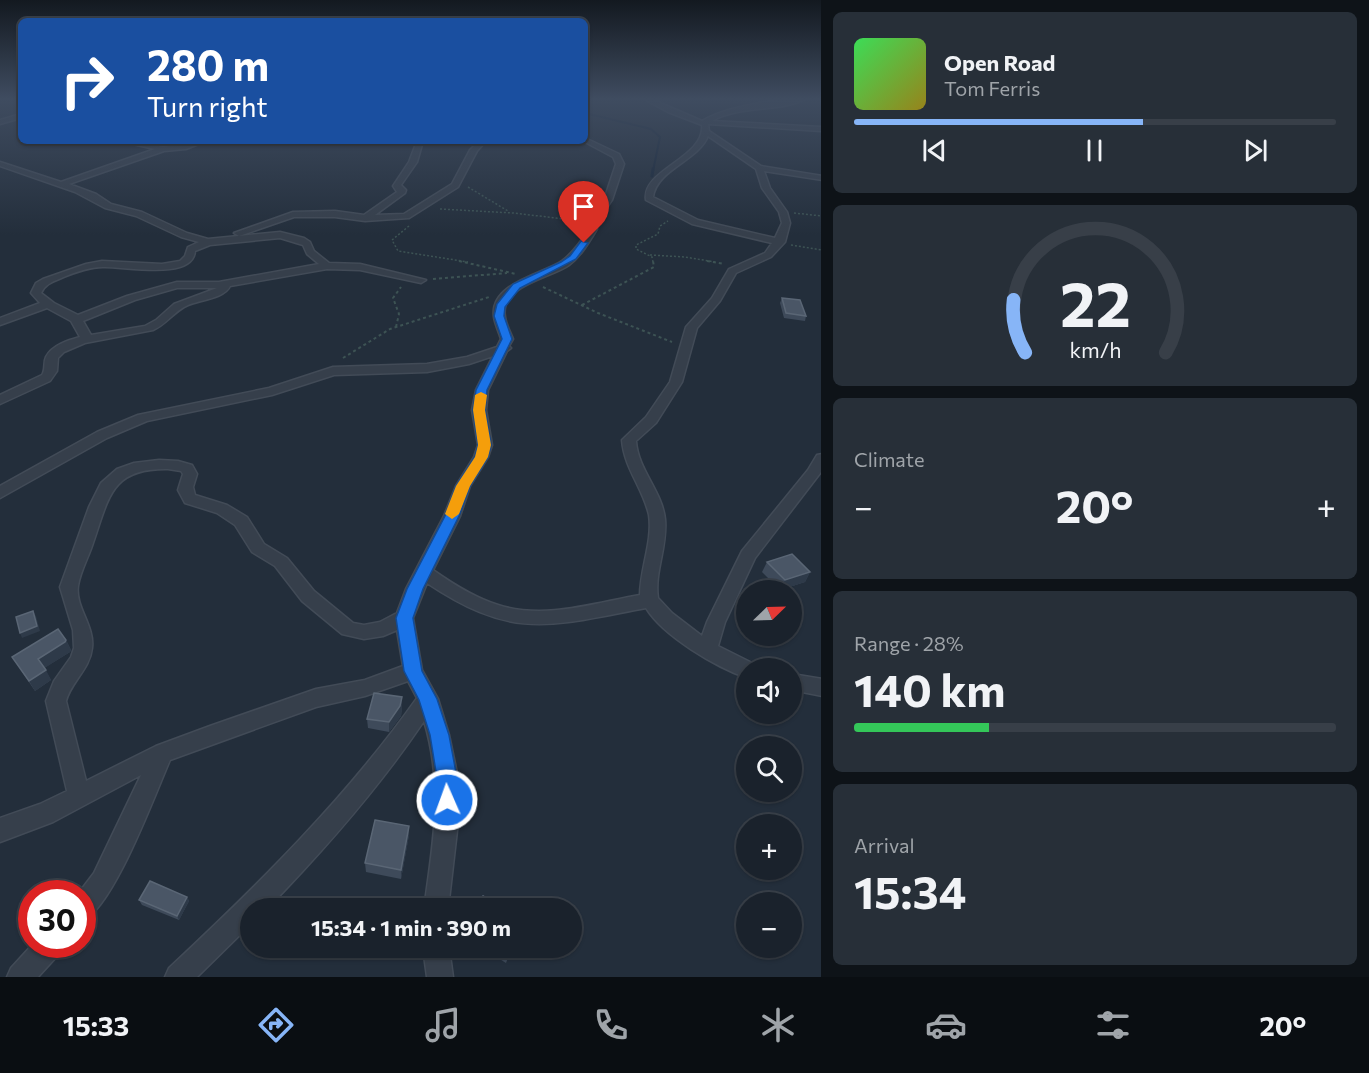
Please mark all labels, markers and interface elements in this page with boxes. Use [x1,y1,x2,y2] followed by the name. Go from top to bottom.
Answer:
[147,38,269,90] text: 280 m
[48,42,126,120] icon: right
[944,49,1055,76] text: Open Road
[944,76,1040,100] text: Tom Ferris
[147,90,267,123] text: Turn right
[918,134,951,167] icon: previous
[1078,134,1111,167] icon: pause
[1239,134,1272,167] icon: next
[558,181,609,243] pin
[567,190,600,223] icon: arrive
[1059,264,1131,340] text: 22
[1069,336,1121,362] text: km/h
[854,447,924,471] text: Climate
[1056,477,1134,532] text: 20°
[854,485,873,526] text: −
[1317,485,1336,526] text: +
[736,580,802,646] north arrow
[736,580,802,958] map controls
[854,631,964,655] text: Range · 28%
[736,658,802,724] button: sound
[854,661,1006,716] text: 140 km
[736,736,802,802] button: search
[415,768,479,832] position arrow
[736,814,802,880] button: +
[854,833,915,857] text: Arrival
[854,863,966,918] text: 15:34
[18,880,96,958] speed limit sign: 30
[736,892,802,958] button: −
[311,914,511,941] text: 15:34 · 1 min · 390 m
[255,1004,297,1046] icon: directions
[422,1004,464,1046] icon: music
[590,1004,632,1046] icon: phone
[757,1004,799,1046] icon: climate
[925,1004,967,1046] icon: car
[1092,1004,1134,1046] icon: filters
[63,1009,129,1042] text: 15:33
[1260,1009,1306,1042] text: 20°

